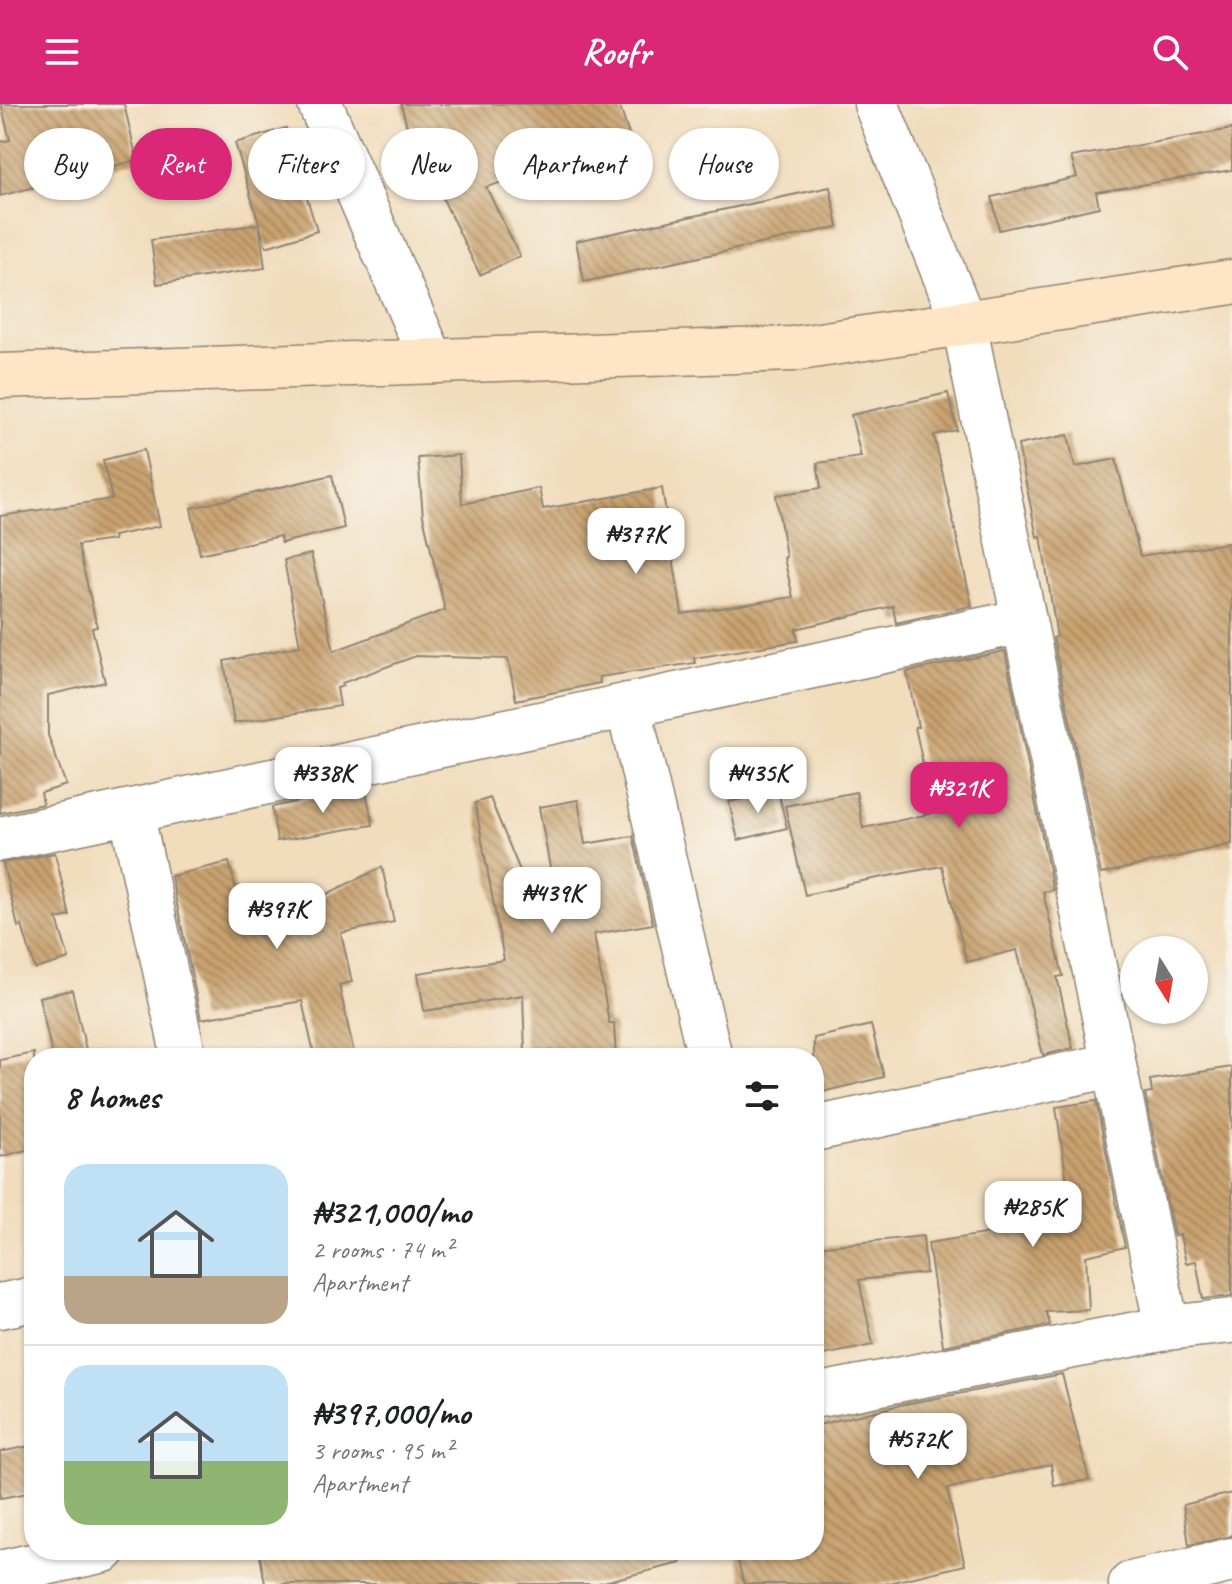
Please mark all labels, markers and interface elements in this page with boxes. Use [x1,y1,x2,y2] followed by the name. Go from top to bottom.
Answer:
[581,29,651,75] text: Roofr
[40,30,84,74] icon: menu
[1148,30,1192,74] icon: search
[24,128,114,200] chip: Buy
[130,128,232,200] chip: Rent
[248,128,365,200] chip: Filters
[381,128,478,200] chip: New
[494,128,653,200] chip: Apartment
[669,128,779,200] chip: House
[580,508,692,576] pin: ₦377K
[606,517,666,550] text: ₦377K
[267,747,379,815] pin: ₦338K
[702,747,814,815] pin: ₦435K
[292,756,354,789] text: ₦338K
[728,756,788,789] text: ₦435K
[903,762,1015,830] pin: ₦321K
[928,771,990,804] text: ₦321K
[496,867,608,935] pin: ₦439K
[522,876,582,909] text: ₦439K
[221,883,333,951] pin: ₦397K
[247,892,307,925] text: ₦397K
[1120,936,1208,1024] north arrow
[1120,936,1208,1024] map controls
[740,1074,784,1118] icon: filters
[64,1075,160,1118] text: 8 homes
[977,1181,1089,1249] pin: ₦285K
[312,1190,471,1233] text: ₦321,000/mo
[1003,1190,1063,1223] text: ₦285K
[128,1196,224,1292] icon: home
[312,1233,453,1266] text: 2 rooms · 74 m²
[312,1266,408,1299] text: Apartment
[312,1391,470,1434] text: ₦397,000/mo
[128,1397,224,1493] icon: home
[862,1413,974,1481] pin: ₦572K
[888,1422,948,1455] text: ₦572K
[312,1434,453,1467] text: 3 rooms · 95 m²
[312,1467,408,1500] text: Apartment

